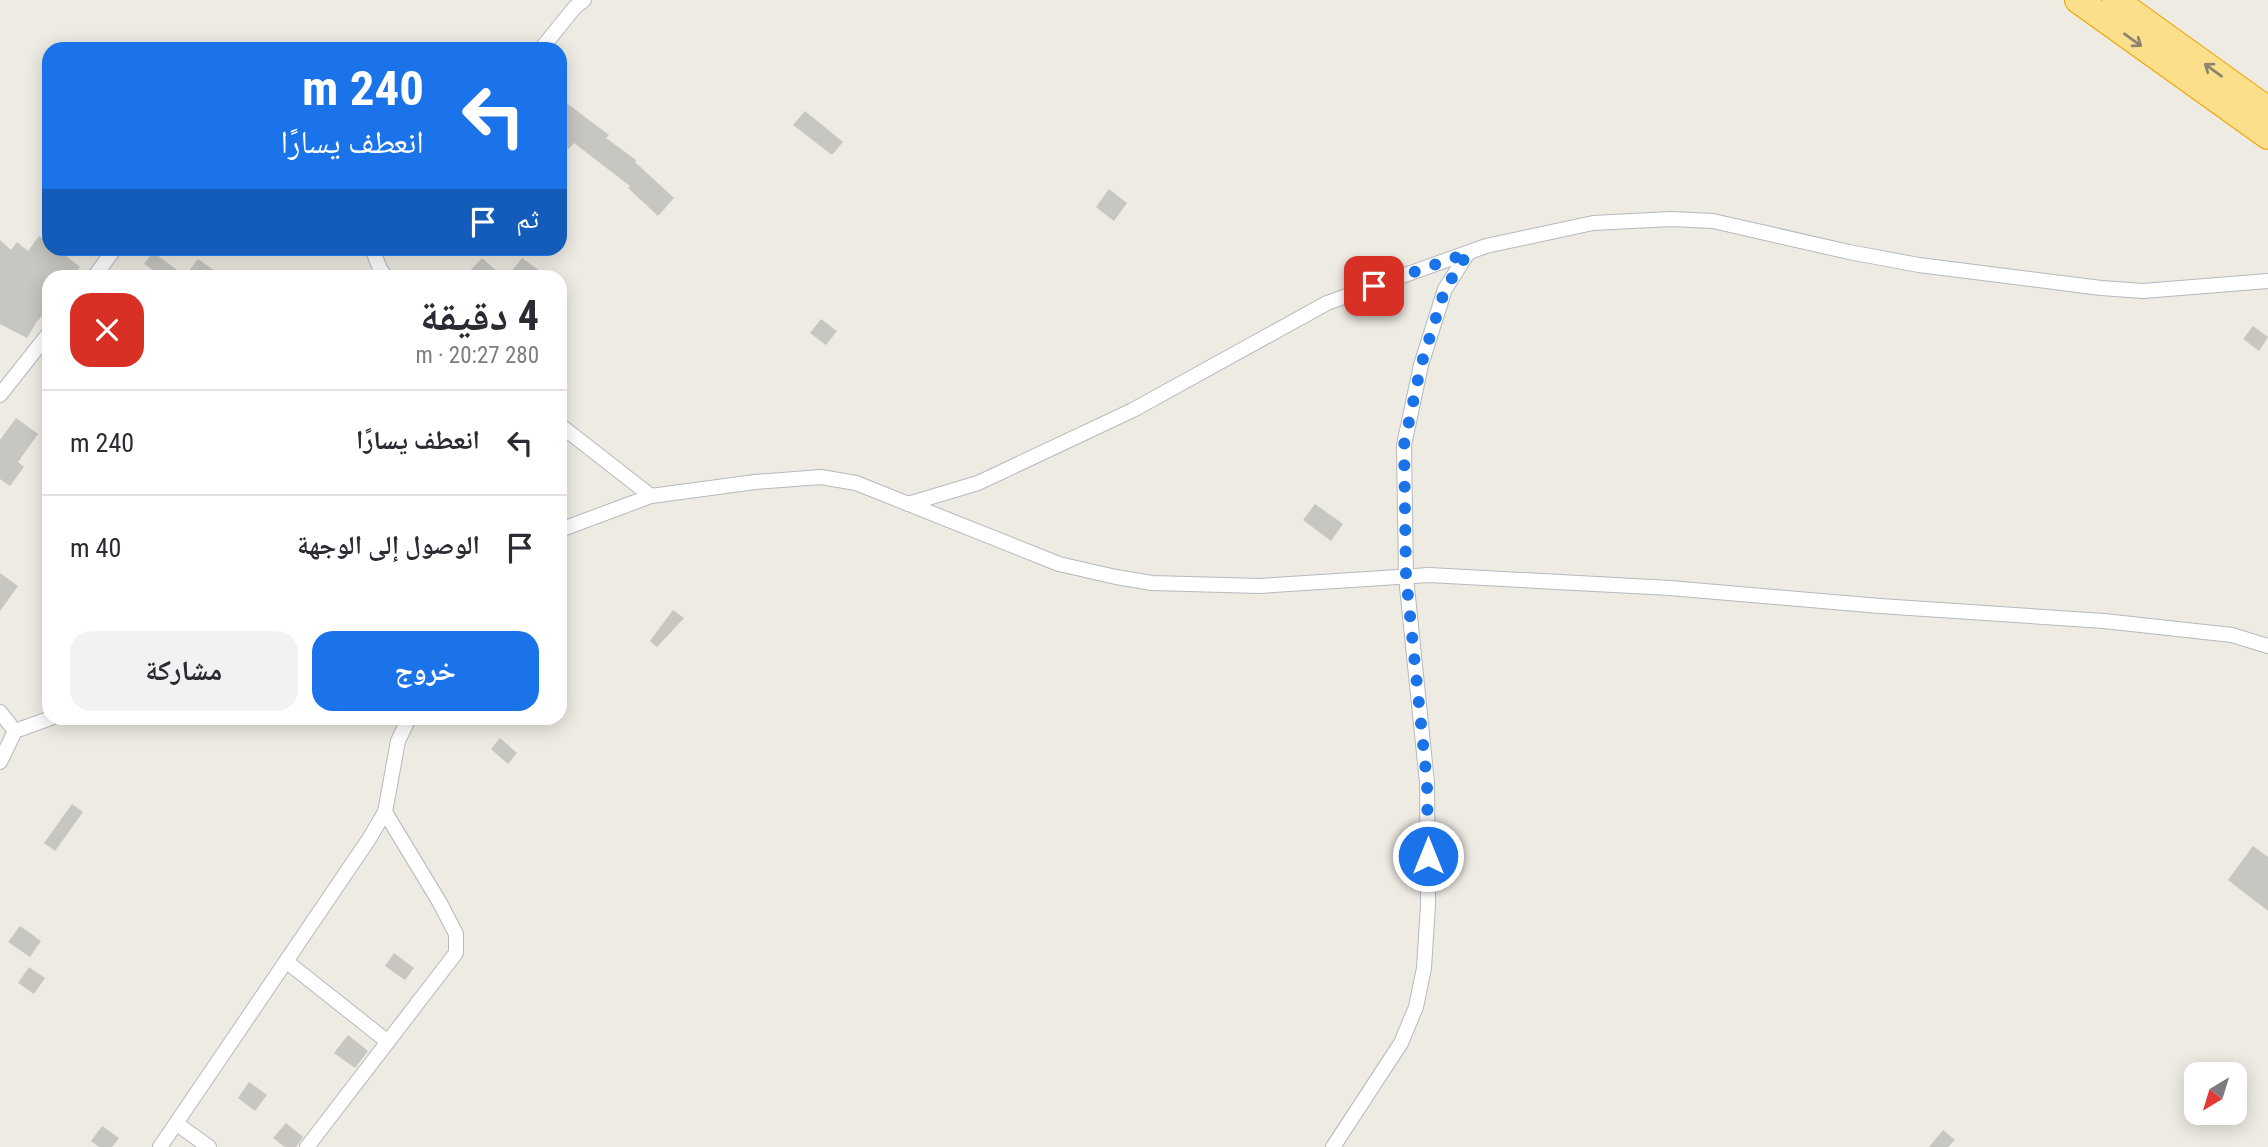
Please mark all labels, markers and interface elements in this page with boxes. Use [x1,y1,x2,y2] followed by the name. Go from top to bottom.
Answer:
[2123,33,2142,47] one-way arrow
[302,60,424,117] text: 240 m
[2204,63,2223,78] one-way arrow
[448,70,539,161] icon: left
[280,123,424,161] text: انعطف يسارًا
[464,203,502,241] icon: arrive
[516,204,539,234] text: ثم
[1344,256,1404,316] pin
[1355,267,1393,305] icon: arrive
[420,291,539,340] text: 4 دقيقة
[70,293,144,367] button: close
[415,342,539,369] text: 280 m · 20:27
[501,424,539,462] icon: left
[356,425,480,455] text: انعطف يسارًا
[70,428,134,458] text: 240 m
[501,529,539,567] icon: arrive
[297,530,480,560] text: الوصول إلى الوجهة
[70,533,121,563] text: 40 m
[70,631,298,711] button: مشاركة
[312,631,539,711] button: خروج
[1391,819,1465,893] position arrow
[2184,1062,2247,1125] north arrow
[2184,1062,2247,1125] map controls

